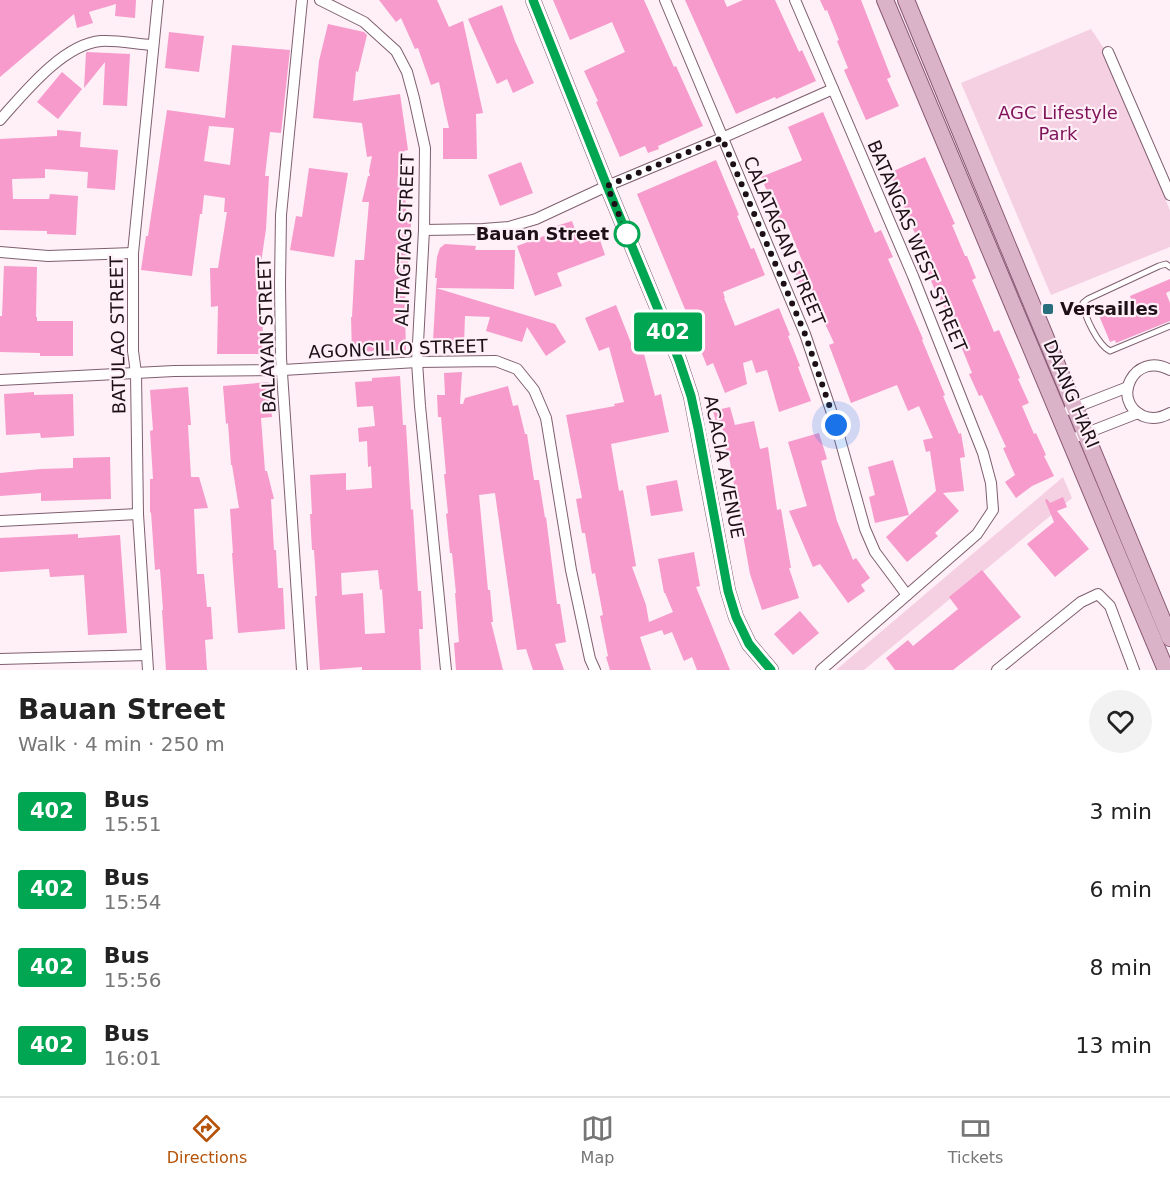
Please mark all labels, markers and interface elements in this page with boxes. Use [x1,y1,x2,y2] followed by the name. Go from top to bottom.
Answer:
[998,102,1118,144] park label: AGC Lifestyle Park
[863,137,972,356] street label: BATANGAS WEST STREET
[391,152,418,327] street label: ALITAGTAG STREET
[739,153,830,330] street label: CALATAGAN STREET
[614,221,640,247] marker: Bauan Street
[476,223,609,244] place label: Bauan Street
[106,255,129,414] street label: BATULAO STREET
[253,256,280,413] street label: BALAYAN STREET
[1060,298,1158,319] place label: Versailles
[1041,302,1055,316] marker: Versailles
[634,312,702,352] line badge: 402
[646,320,690,344] text: 402
[308,335,489,362] street label: AGONCILLO STREET
[1039,337,1104,451] street label: DAANG HARI
[700,394,749,540] street label: ACACIA AVENUE
[821,410,851,440] your location
[1089,690,1152,753] button: heart
[18,693,225,726] text: Bauan Street
[18,732,225,756] text: Walk · 4 min · 250 m
[104,787,149,812] text: Bus
[30,799,74,823] text: 402
[1090,799,1152,824] text: 3 min
[104,812,161,836] text: 15:51
[104,865,149,890] text: Bus
[30,877,74,901] text: 402
[1090,877,1152,902] text: 6 min
[104,890,161,914] text: 15:54
[104,943,149,968] text: Bus
[30,955,74,979] text: 402
[1090,955,1152,980] text: 8 min
[104,968,161,992] text: 15:56
[104,1021,149,1046] text: Bus
[30,1033,74,1057] text: 402
[1076,1033,1152,1058] text: 13 min
[104,1046,161,1070] text: 16:01
[167,1112,247,1167] tab: Directions
[581,1112,614,1167] tab: Map
[948,1112,1003,1167] tab: Tickets

